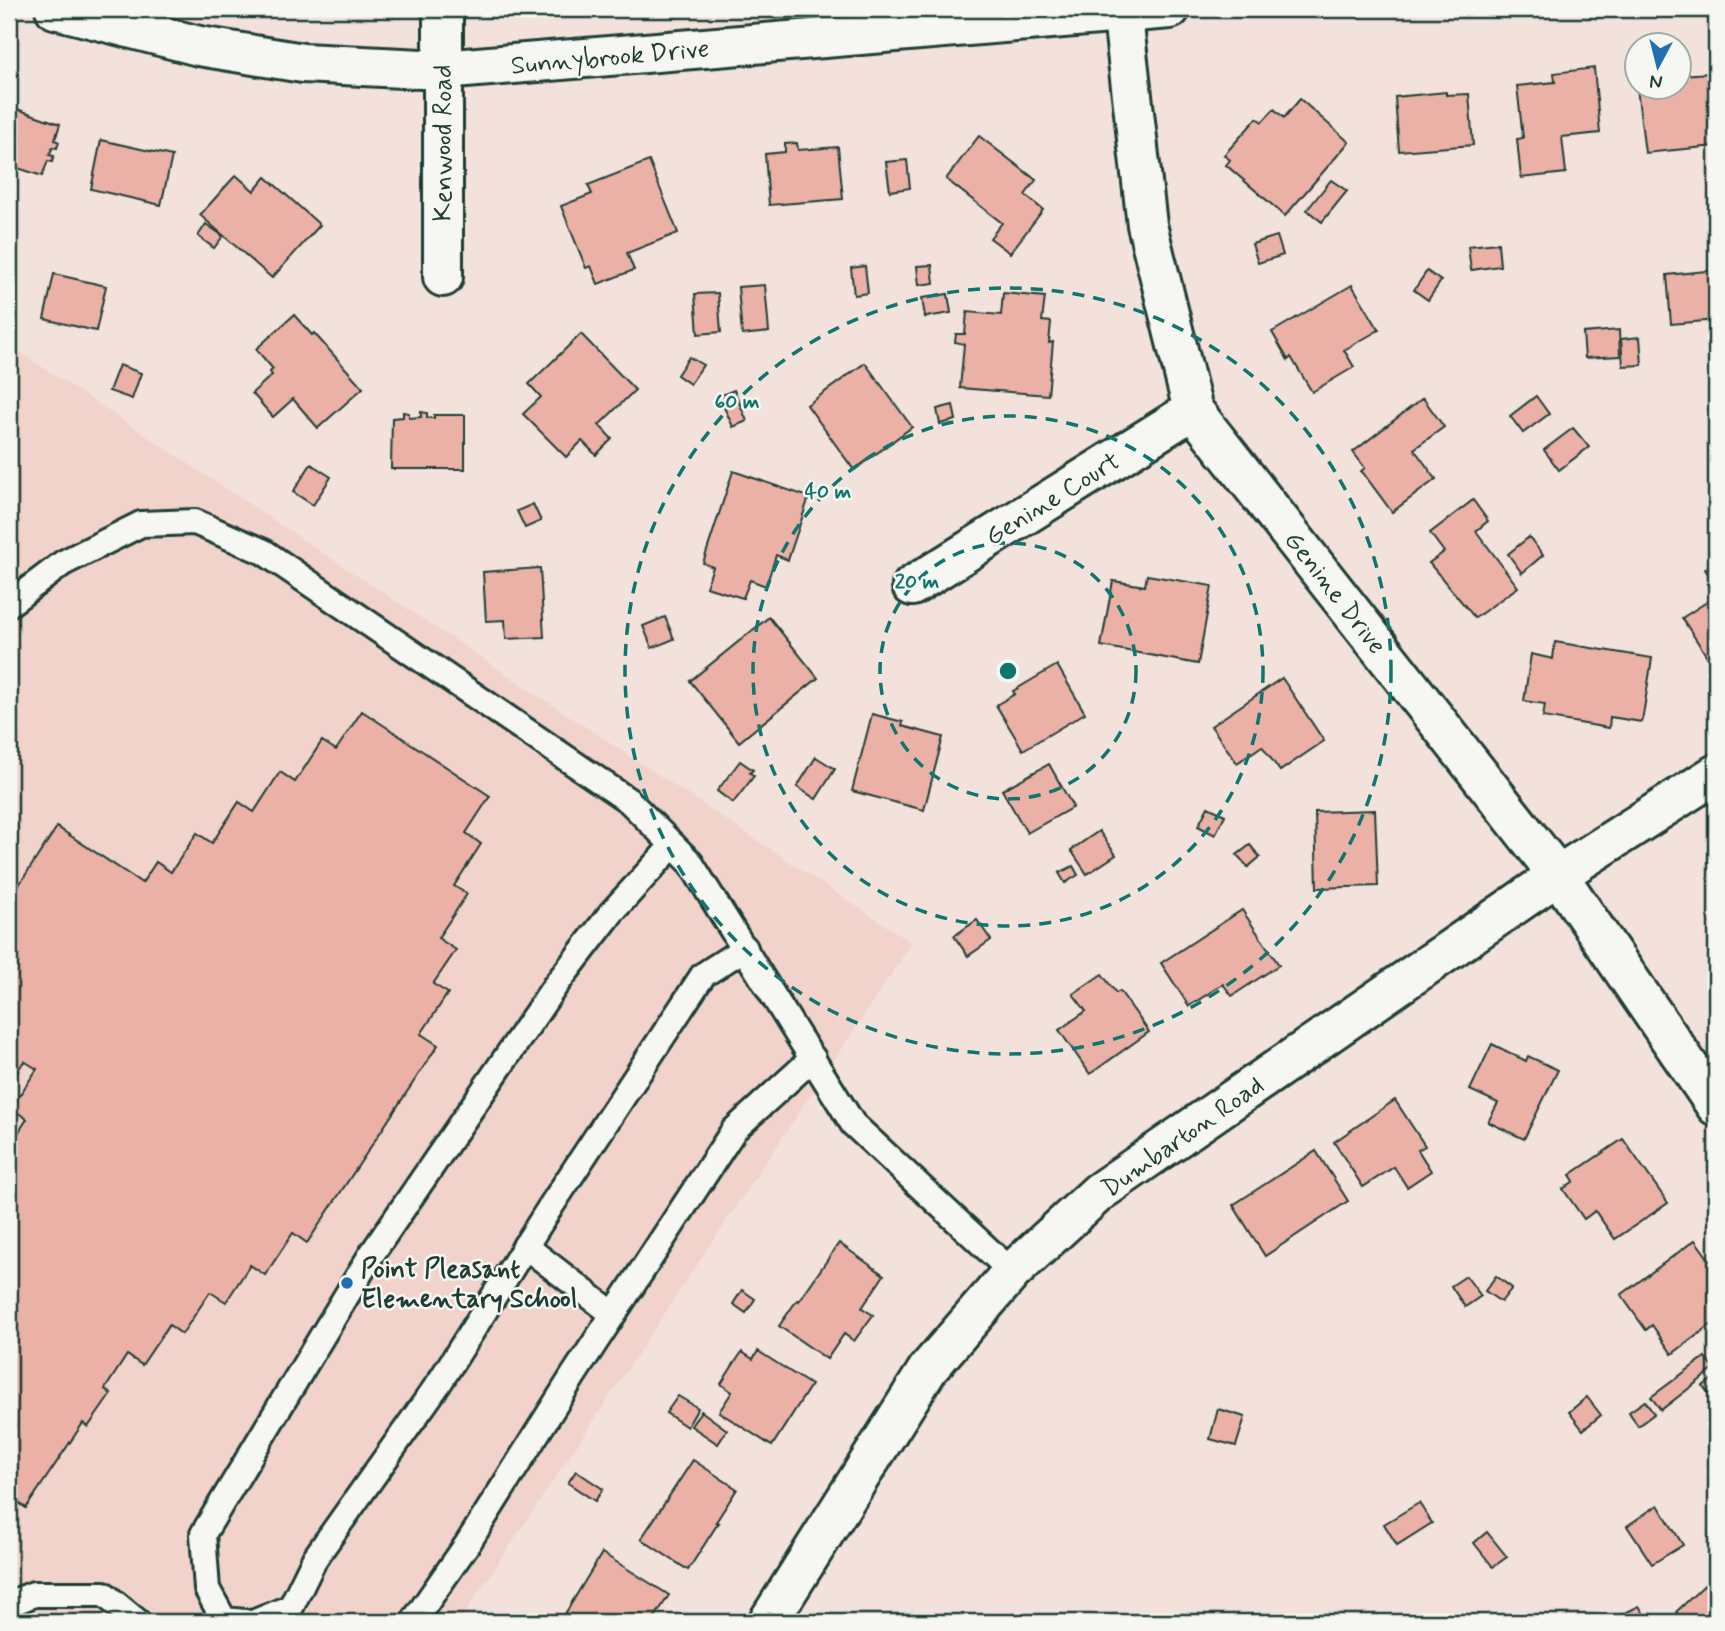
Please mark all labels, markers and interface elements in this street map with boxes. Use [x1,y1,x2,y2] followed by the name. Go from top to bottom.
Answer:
[509,32,711,84] street label: Sunnybrook Drive
[1624,32,1694,102] north arrow
[427,64,461,222] street label: Kenwood Road
[1648,68,1664,95] text: N
[714,388,760,416] text: 60 m
[979,445,1127,555] street label: Genine Court
[805,478,852,506] text: 40 m
[1276,525,1393,662] street label: Genine Drive
[895,568,940,596] text: 20 m
[996,659,1020,683] centre of rings
[1095,1069,1271,1206] street label: Dumbarton Road
[361,1253,577,1317] place label: Point Pleasant Elementary School
[339,1275,355,1291] marker: Point Pleasant Elementary School

